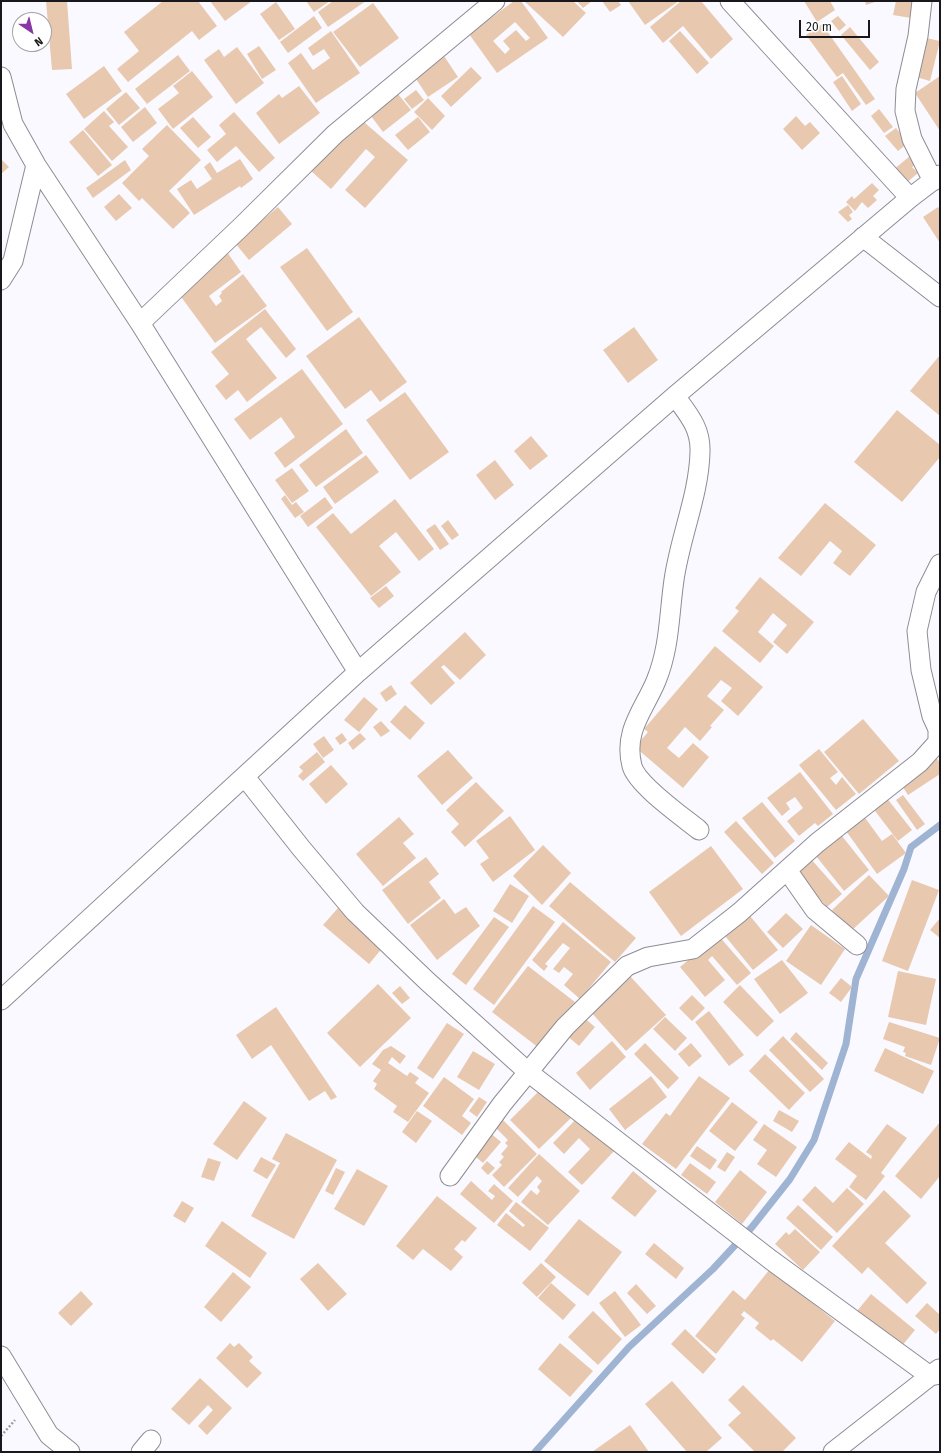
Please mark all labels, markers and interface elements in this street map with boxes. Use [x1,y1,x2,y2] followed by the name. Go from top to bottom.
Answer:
[12,12,52,52] north arrow
[801,12,872,38] scale bar
[806,20,832,34] text: 20 m
[32,34,45,49] text: N

